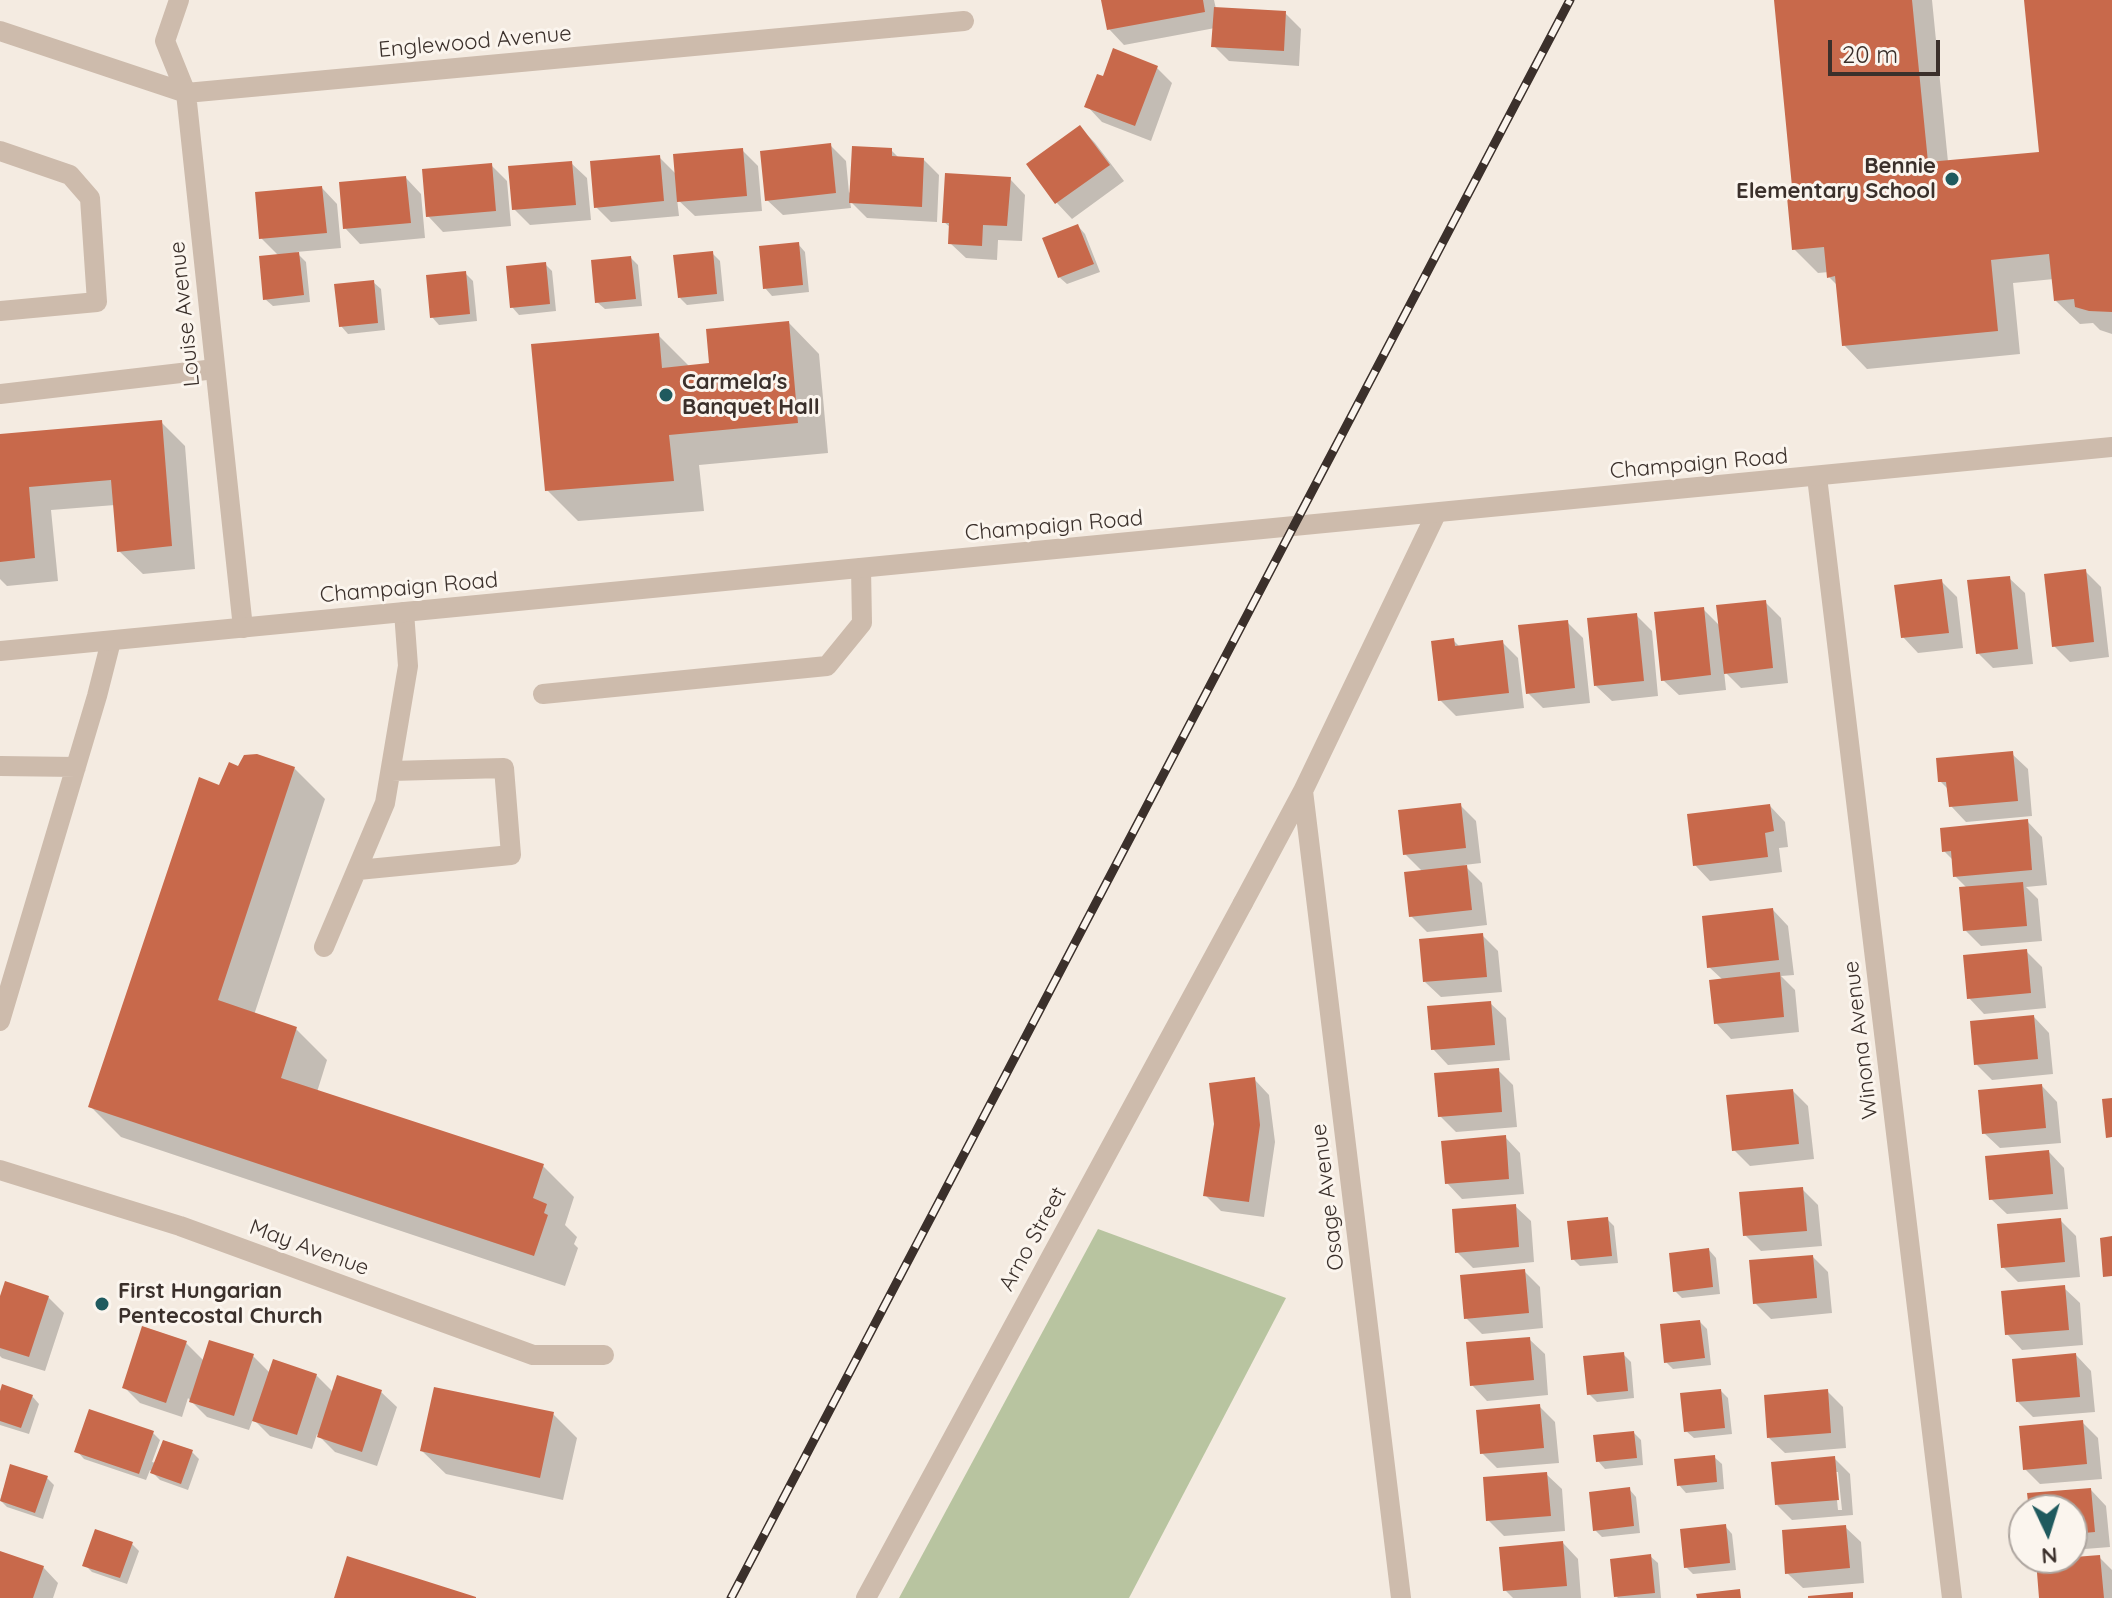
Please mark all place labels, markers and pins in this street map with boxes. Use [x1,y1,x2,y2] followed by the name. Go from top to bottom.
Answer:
[1736,153,1936,204] place label: Bennie Elementary School
[1943,170,1961,188] marker: Bennie Elementary School
[682,369,820,420] place label: Carmela's Banquet Hall
[657,386,675,404] marker: Carmela's Banquet Hall
[118,1278,323,1330] place label: First Hungarian Pentecostal Church
[93,1295,111,1313] marker: First Hungarian Pentecostal Church

